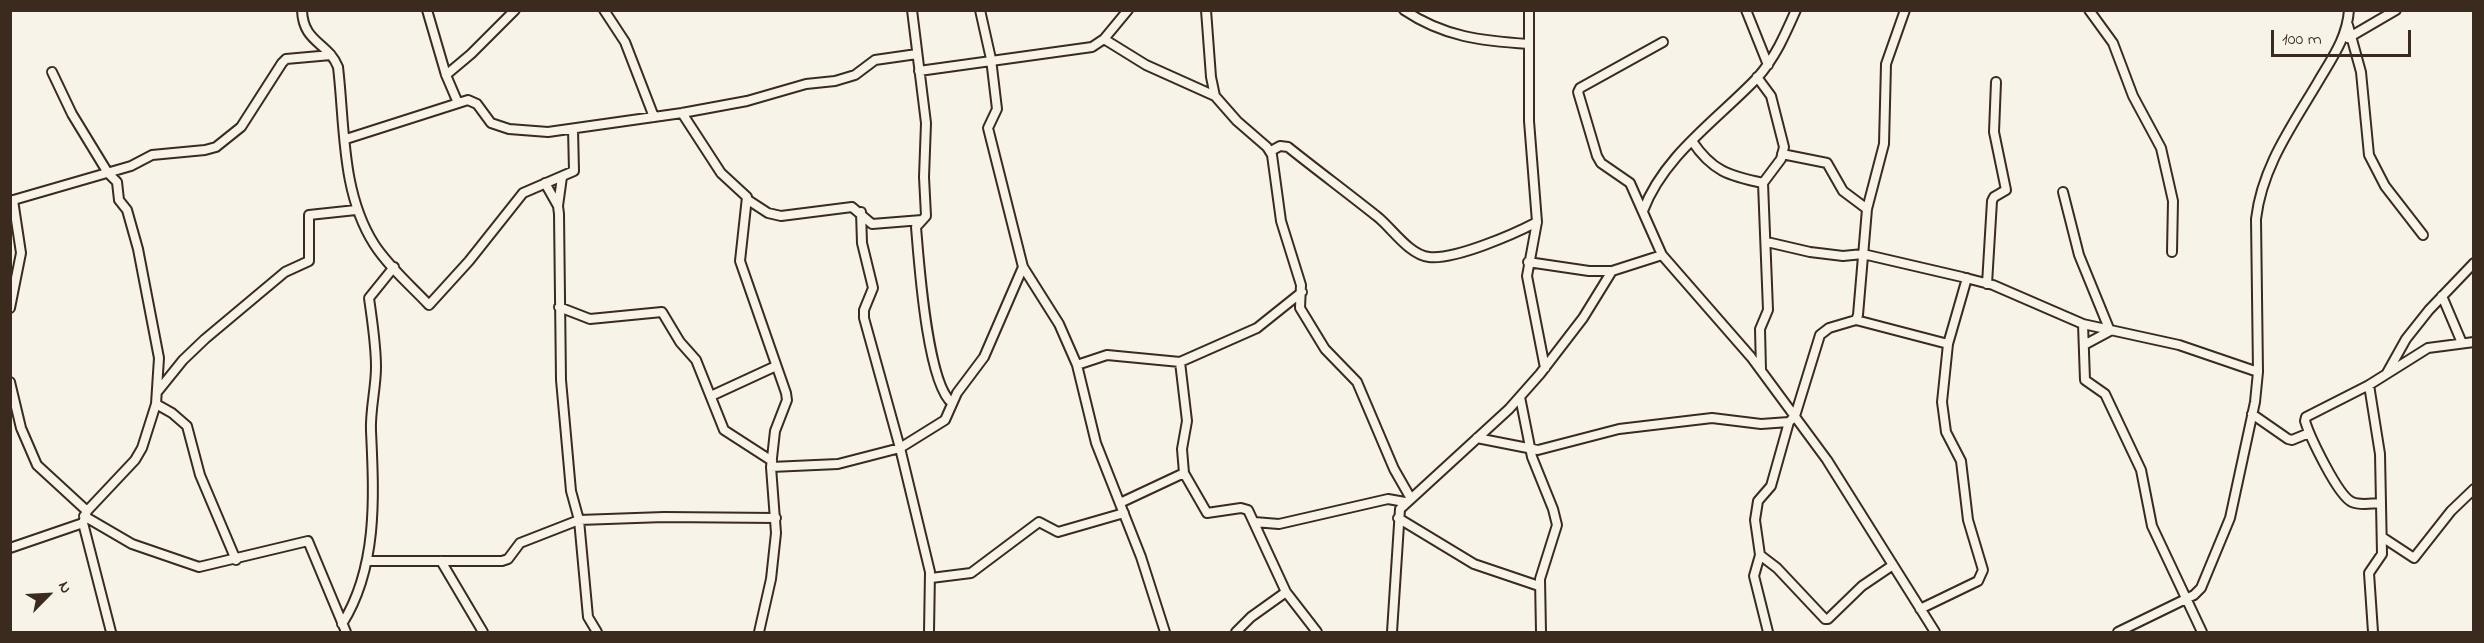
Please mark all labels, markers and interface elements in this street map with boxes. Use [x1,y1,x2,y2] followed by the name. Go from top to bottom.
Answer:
[2274,18,2414,56] scale bar
[2282,27,2322,53] text: 100 m
[18,565,78,625] north arrow
[51,578,78,597] text: N

